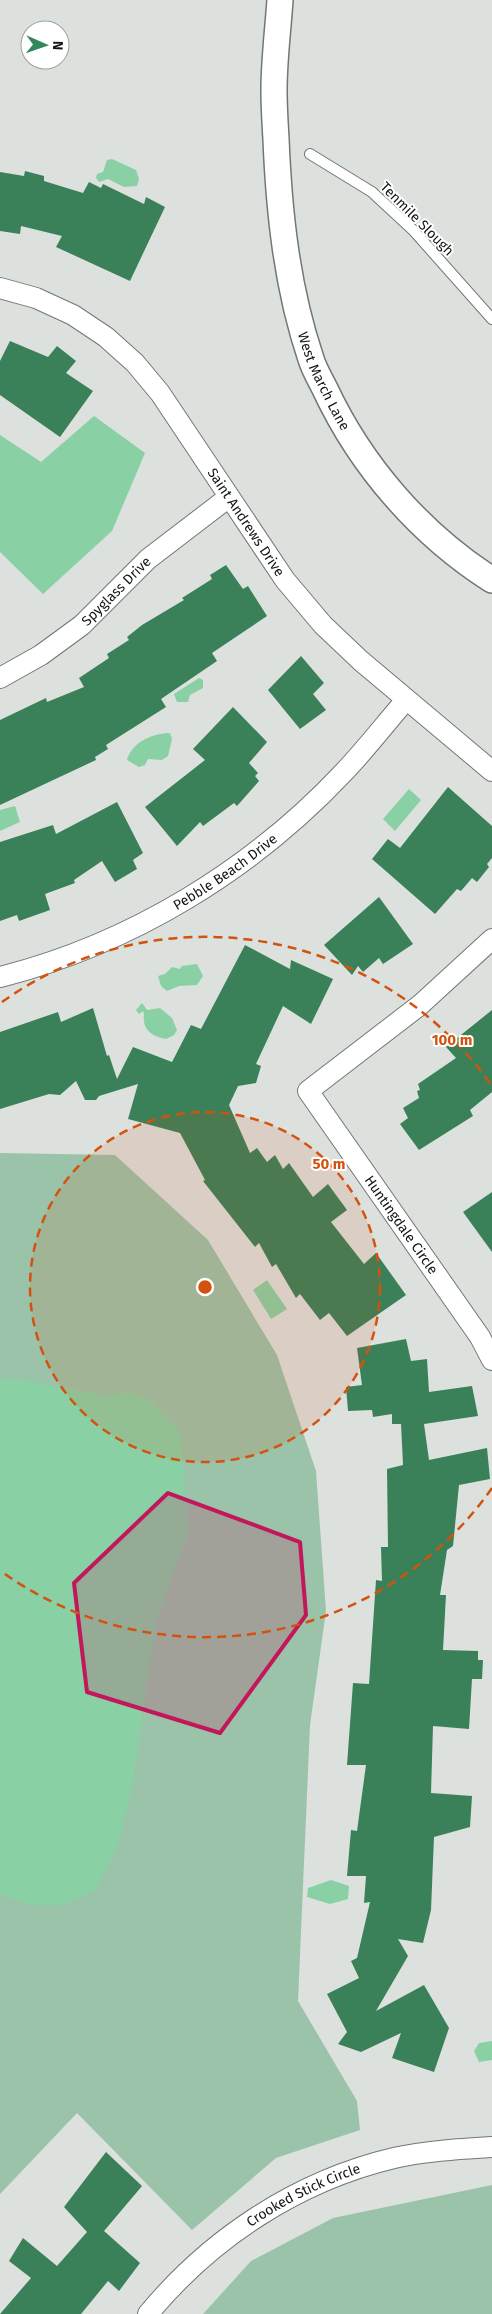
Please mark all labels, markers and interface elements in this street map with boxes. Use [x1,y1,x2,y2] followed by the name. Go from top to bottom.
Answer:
[20,20,70,70] north arrow
[49,40,66,50] text: N
[377,179,457,259] street label: Tenmile Slough
[294,330,354,433] street label: West March Lane
[204,465,289,579] street label: Saint Andrews Drive
[78,553,154,629] street label: Spyglass Drive
[170,830,280,913] street label: Pebble Beach Drive
[432,1031,472,1049] text: 100 m
[312,1155,346,1173] text: 50 m
[361,1172,442,1277] street label: Huntingdale Circle
[196,1278,214,1296] centre of rings
[243,2160,362,2230] street label: Crooked Stick Circle

